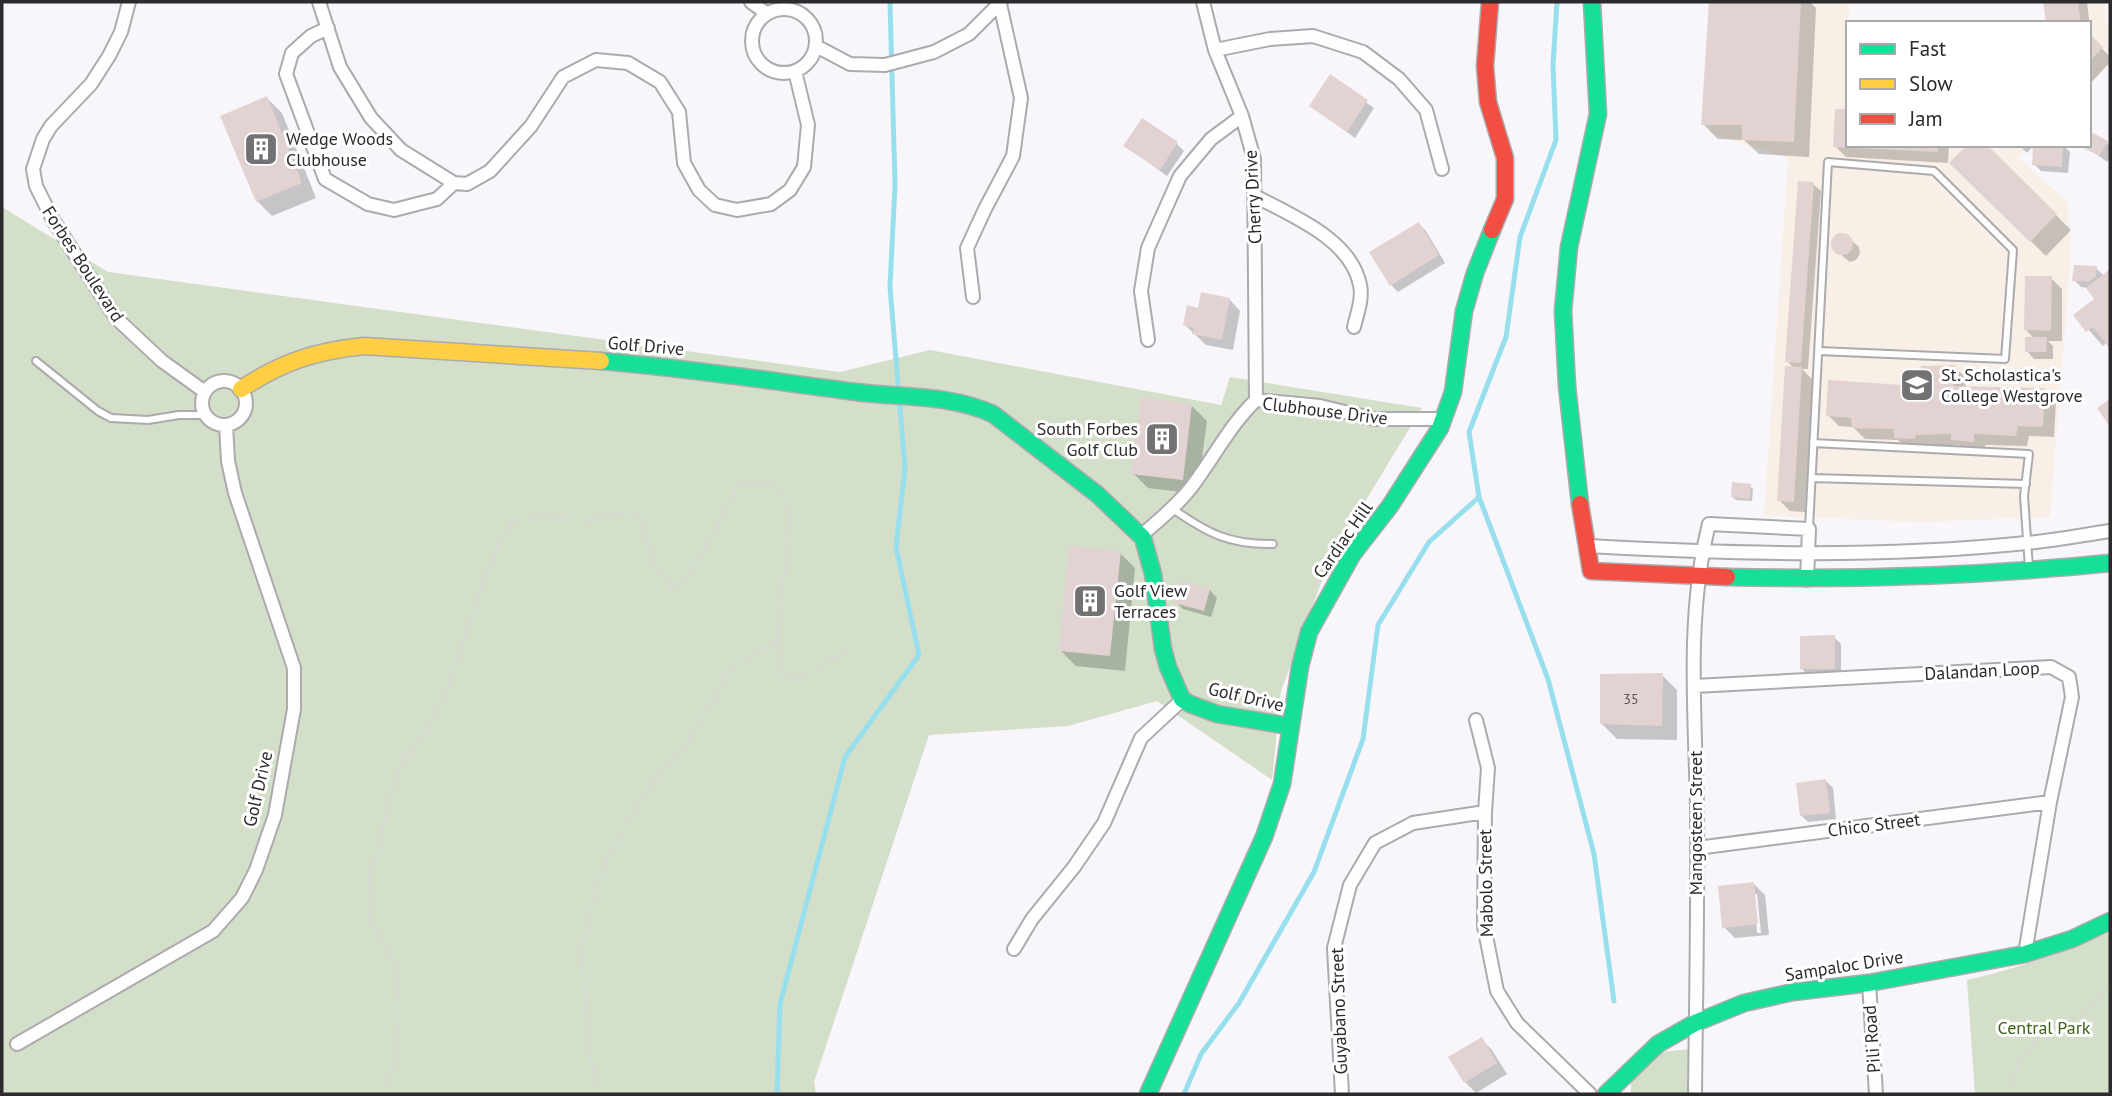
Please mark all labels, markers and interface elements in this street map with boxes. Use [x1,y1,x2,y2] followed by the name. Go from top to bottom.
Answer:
[1846,21,2091,147] legend
[1909,35,1946,62] text: Fast
[1909,70,1953,97] text: Slow
[1908,105,1943,132] text: Jam
[286,127,393,171] place label: Wedge Woods Clubhouse
[242,130,280,168] building icon: Wedge Woods Clubhouse
[1239,149,1266,245] street label: Cherry Drive
[37,201,129,326] street label: Forbes Boulevard
[607,331,685,360] street label: Golf Drive
[1941,363,2083,407] place label: St. Scholastica's College Westgrove
[1898,366,1936,404] school or university icon: St. Scholastica's College Westgrove
[1261,391,1389,430] street label: Clubhouse Drive
[1037,417,1138,461] place label: South Forbes Golf Club
[1143,420,1181,458] building icon: South Forbes Golf Club
[1308,496,1378,583] street label: Cardiac Hill
[1114,579,1188,623] place label: Golf View Terraces
[1071,582,1109,620] building icon: Golf View Terraces
[1924,656,2040,685] street label: Dalandan Loop
[1206,677,1286,716] street label: Golf Drive
[1623,690,1639,708] house number: 35
[238,749,277,829] street label: Golf Drive
[1684,751,1707,895] street label: Mangosteen Street
[1826,807,1922,842] street label: Chico Street
[1473,829,1498,937] street label: Mabolo Street
[1783,945,1905,986] street label: Sampaloc Drive
[1325,947,1352,1075] street label: Guyabano Street
[1858,1004,1885,1074] street label: Pili Road
[1998,1016,2091,1039] park label: Central Park

